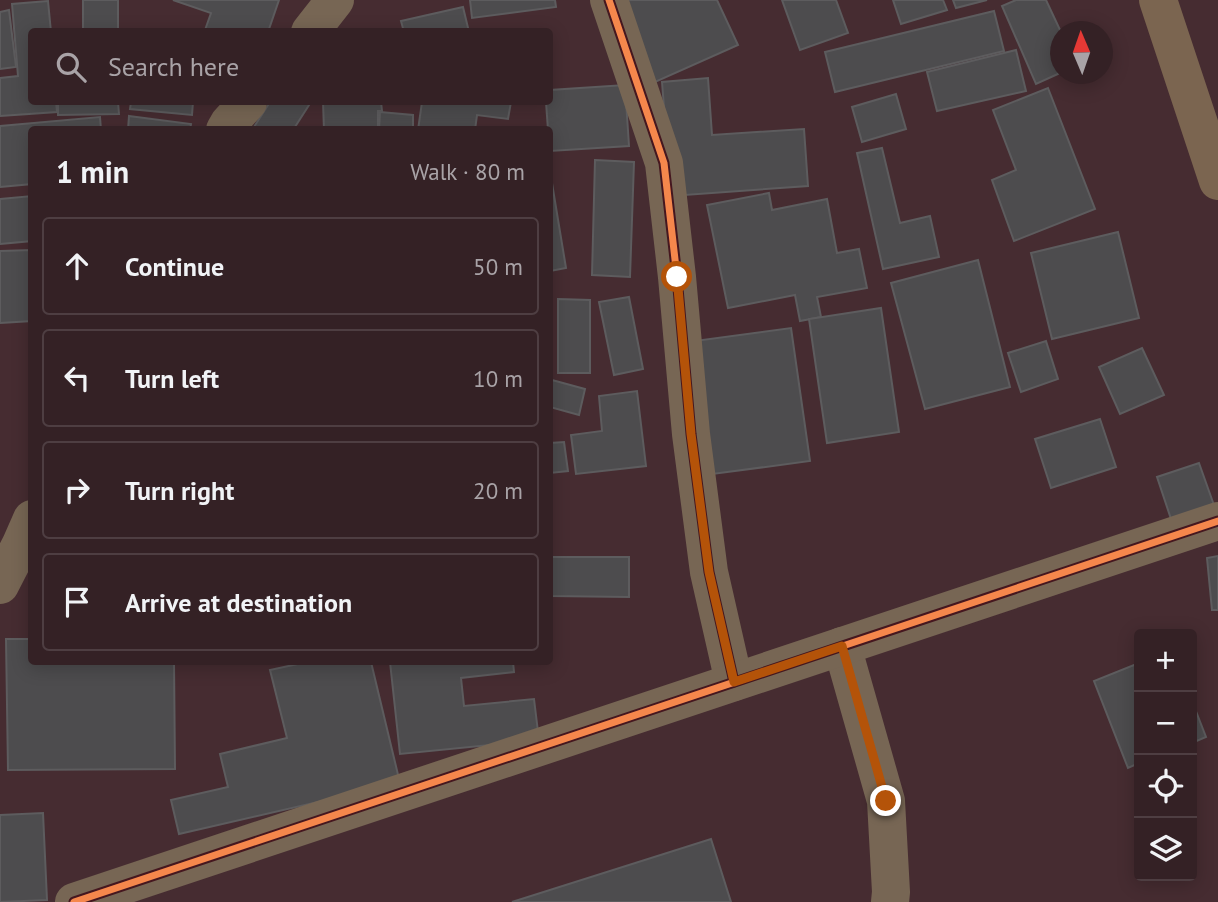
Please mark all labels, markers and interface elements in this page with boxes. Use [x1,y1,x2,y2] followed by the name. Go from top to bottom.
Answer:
[1050,21,1113,84] north arrow
[28,28,553,105] search box
[52,48,90,86] icon: search
[108,50,239,83] text: Search here
[56,152,129,191] text: 1 min
[410,157,525,186] text: Walk · 80 m
[58,247,96,285] icon: ahead
[125,250,224,283] text: Continue
[473,252,523,281] text: 50 m
[661,261,692,292] route start
[58,359,96,397] icon: left
[125,362,219,395] text: Turn left
[473,364,523,393] text: 10 m
[58,471,96,509] icon: right
[125,474,234,507] text: Turn right
[473,476,523,505] text: 20 m
[58,583,96,621] icon: arrive
[125,586,352,619] text: Arrive at destination
[1134,629,1197,881] map controls
[1134,629,1197,692] button: +
[1134,692,1197,755] button: −
[1134,755,1197,818] button: locate
[870,785,901,816] route end
[1134,818,1197,881] button: layers

